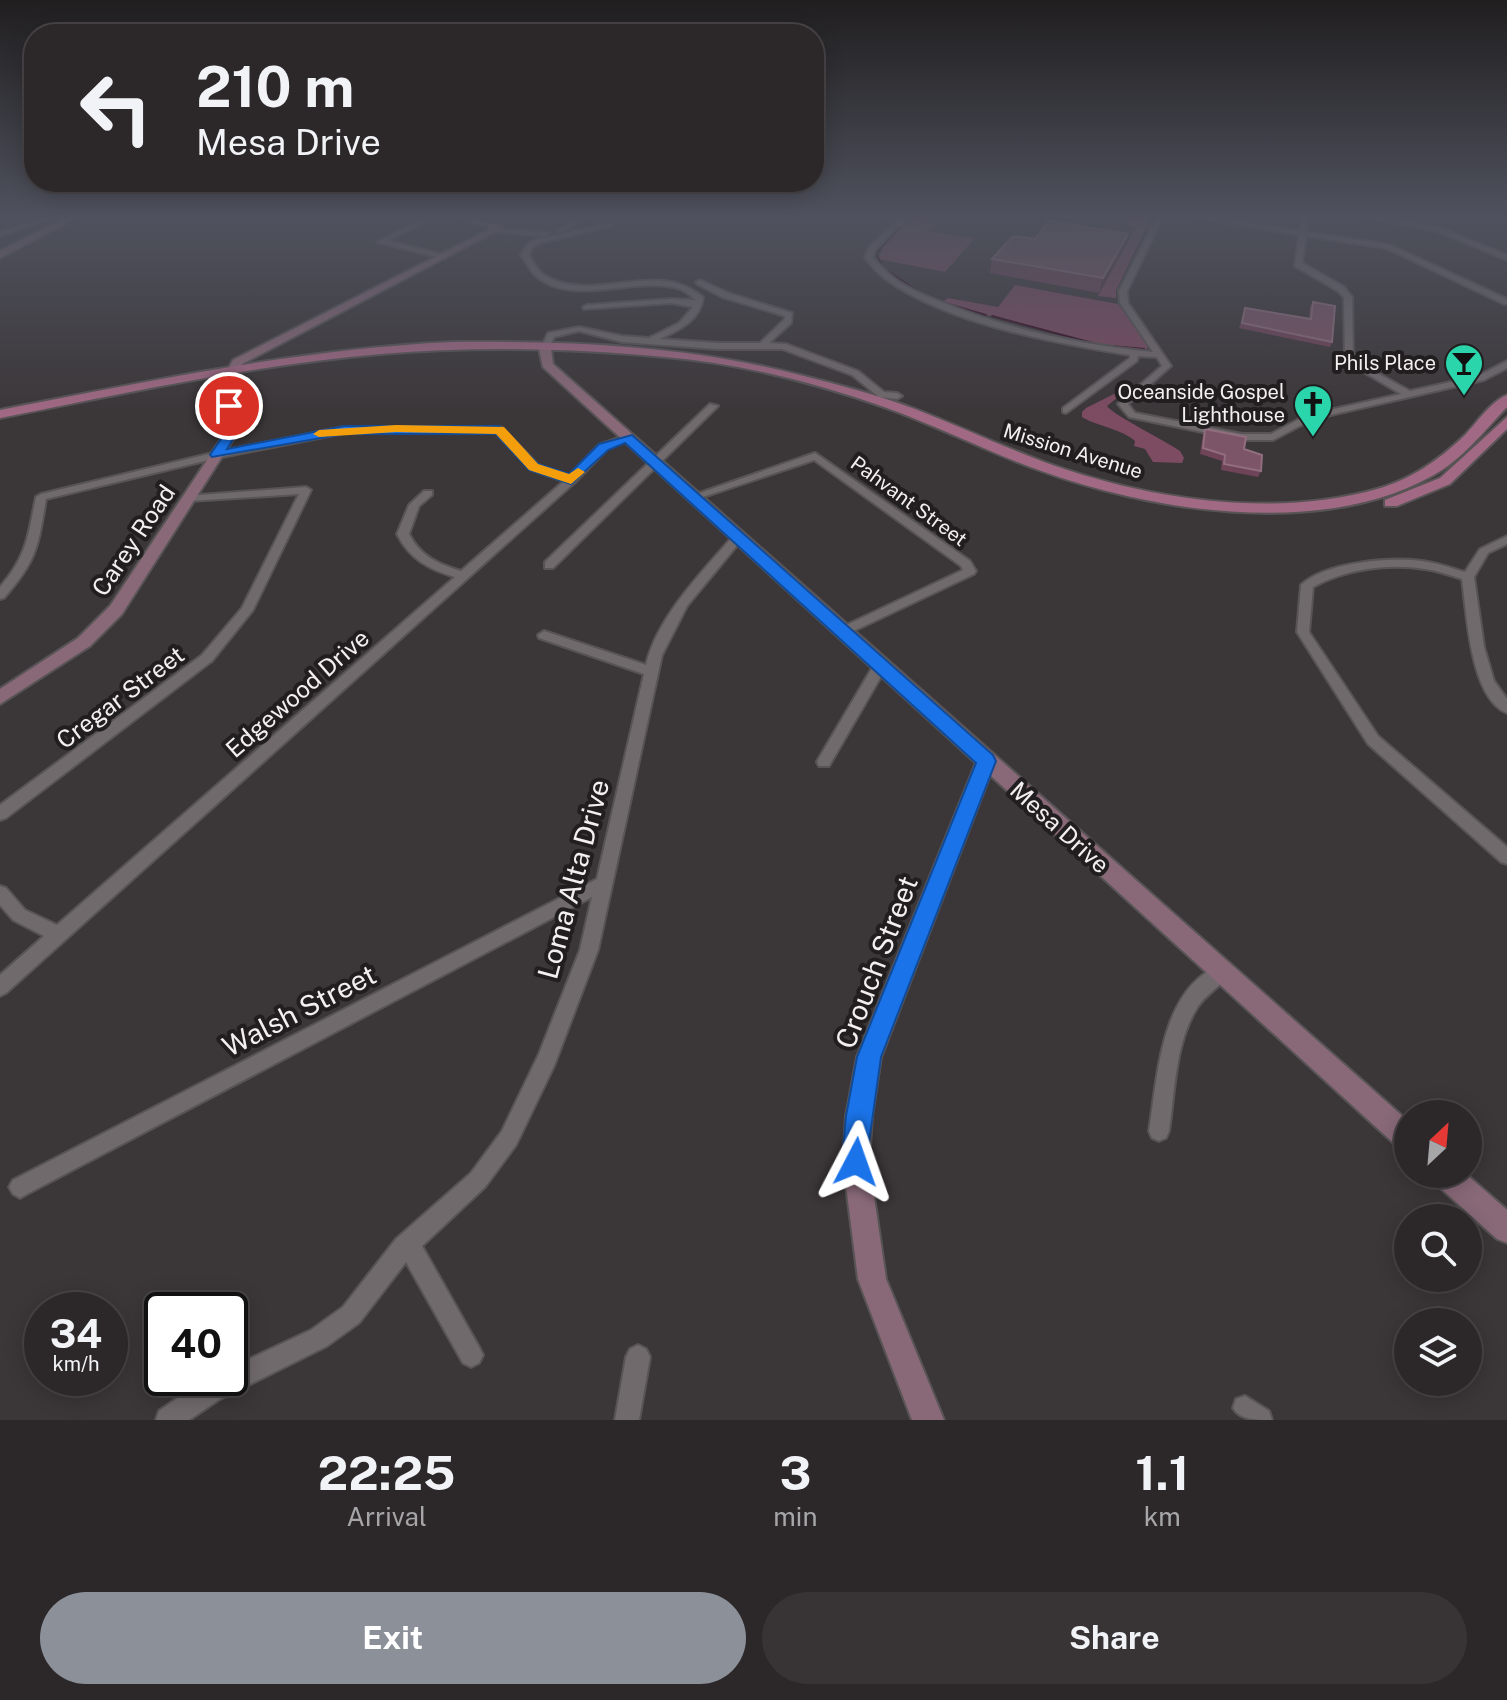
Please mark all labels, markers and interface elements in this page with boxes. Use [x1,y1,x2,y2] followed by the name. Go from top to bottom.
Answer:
[196,54,354,120] text: 210 m
[64,56,168,160] icon: left
[196,121,381,163] text: Mesa Drive
[1443,342,1485,397] bar icon: Phils Place
[1334,351,1436,375] place label: Phils Place
[195,372,263,440] pin
[1118,380,1285,427] place label: Oceanside Gospel Lighthouse
[1292,383,1334,438] church icon: Oceanside Gospel Lighthouse
[207,384,251,428] icon: arrive
[1001,418,1145,484] street label: Mission Avenue
[846,451,972,551] street label: Pahvant Street
[86,479,180,601] street label: Carey Road
[220,623,374,763] street label: Edgewood Drive
[51,640,189,754] street label: Cregar Street
[1005,775,1115,879] street label: Mesa Drive
[530,776,616,982] street label: Loma Alta Drive
[828,871,924,1053] street label: Crouch Street
[217,957,381,1063] street label: Walsh Street
[1394,1100,1482,1188] north arrow
[1394,1100,1482,1396] map controls
[814,1120,898,1204] position arrow
[1394,1204,1482,1292] button: search
[144,1292,248,1396] speed limit sign: 40
[1394,1308,1482,1396] button: layers
[50,1310,102,1357] text: 34
[52,1352,100,1376] text: km/h
[318,1444,456,1501] text: 22:25
[779,1444,811,1501] text: 3
[1135,1444,1189,1501] text: 1.1
[346,1501,427,1532] text: Arrival
[773,1501,817,1532] text: min
[1144,1501,1181,1532] text: km
[40,1592,746,1684] button: Exit
[762,1592,1467,1684] button: Share

